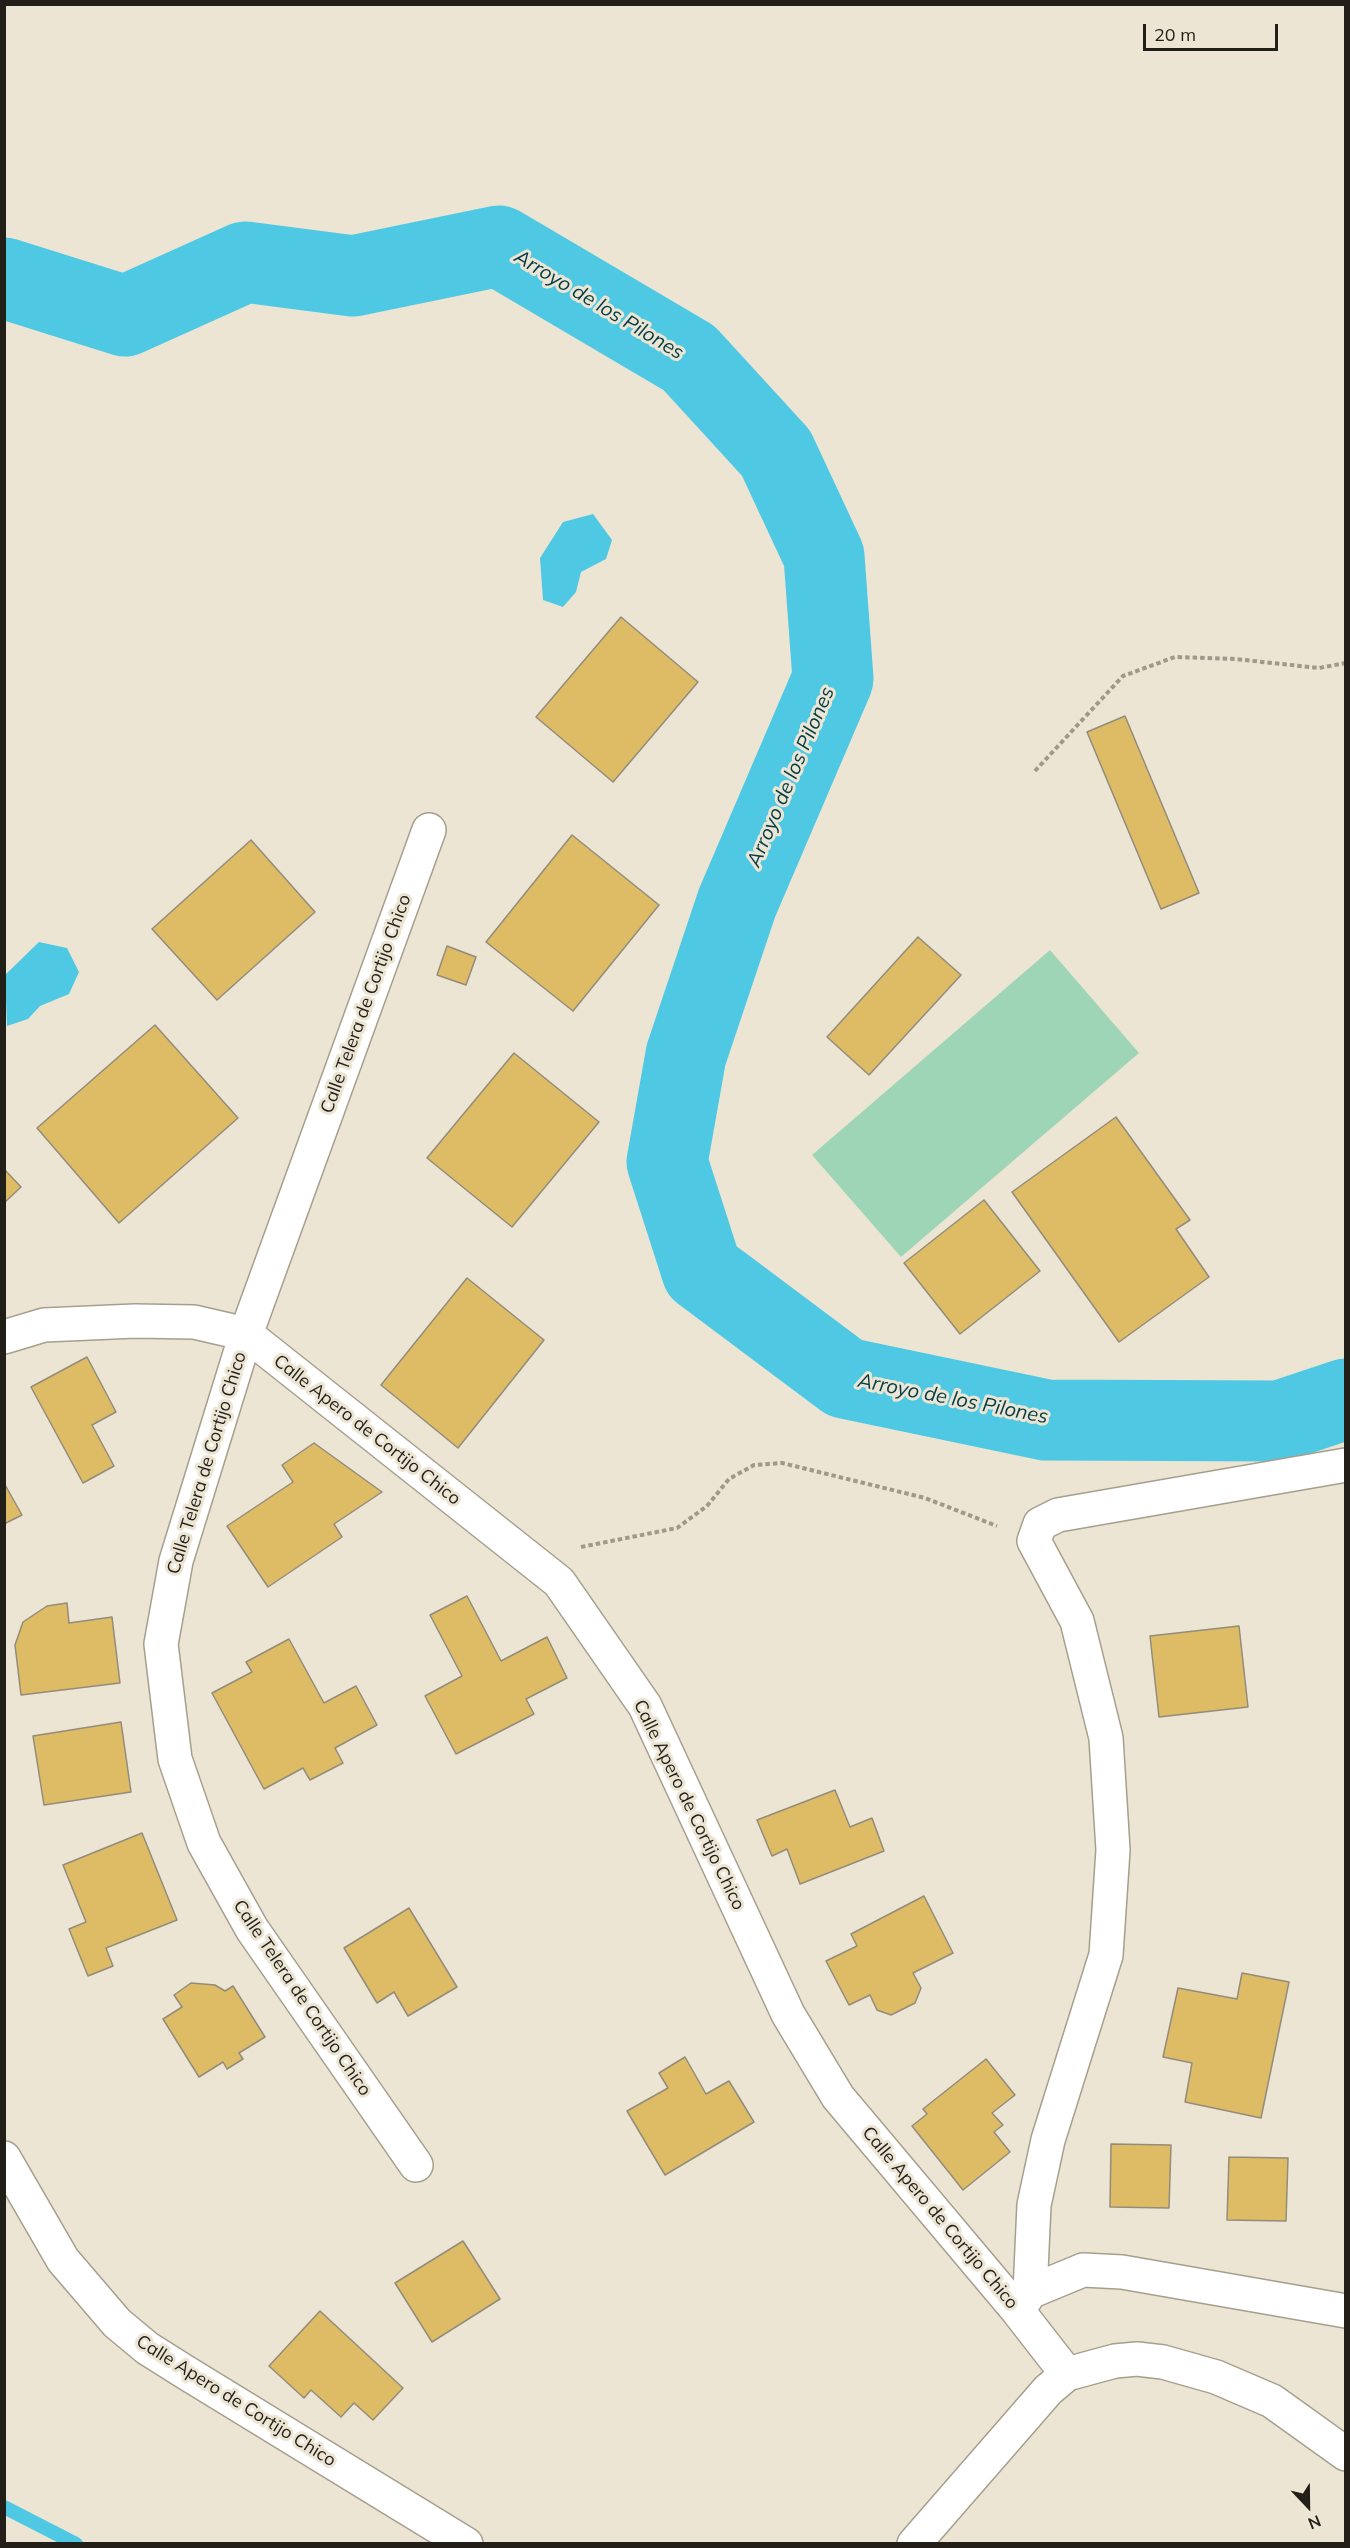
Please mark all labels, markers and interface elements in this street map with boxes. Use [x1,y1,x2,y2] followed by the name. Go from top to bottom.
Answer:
[1146,12,1281,50] scale bar
[1154,23,1196,46] text: 20 m
[510,245,688,365] water label: Arroyo de los Pilones
[742,683,840,871] water label: Arroyo de los Pilones
[316,892,416,1116] street label: Calle Telera de Cortijo Chico
[163,1349,251,1577] street label: Calle Telera de Cortijo Chico
[269,1350,465,1510] street label: Calle Apero de Cortijo Chico
[856,1369,1050,1429] water label: Arroyo de los Pilones
[629,1696,749,1914] street label: Calle Apero de Cortijo Chico
[228,1896,376,2100] street label: Calle Telera de Cortijo Chico
[857,2122,1023,2314] street label: Calle Apero de Cortijo Chico
[132,2331,340,2471] street label: Calle Apero de Cortijo Chico
[1278,2476,1338,2536] north arrow
[1305,2511,1324,2534] text: N

